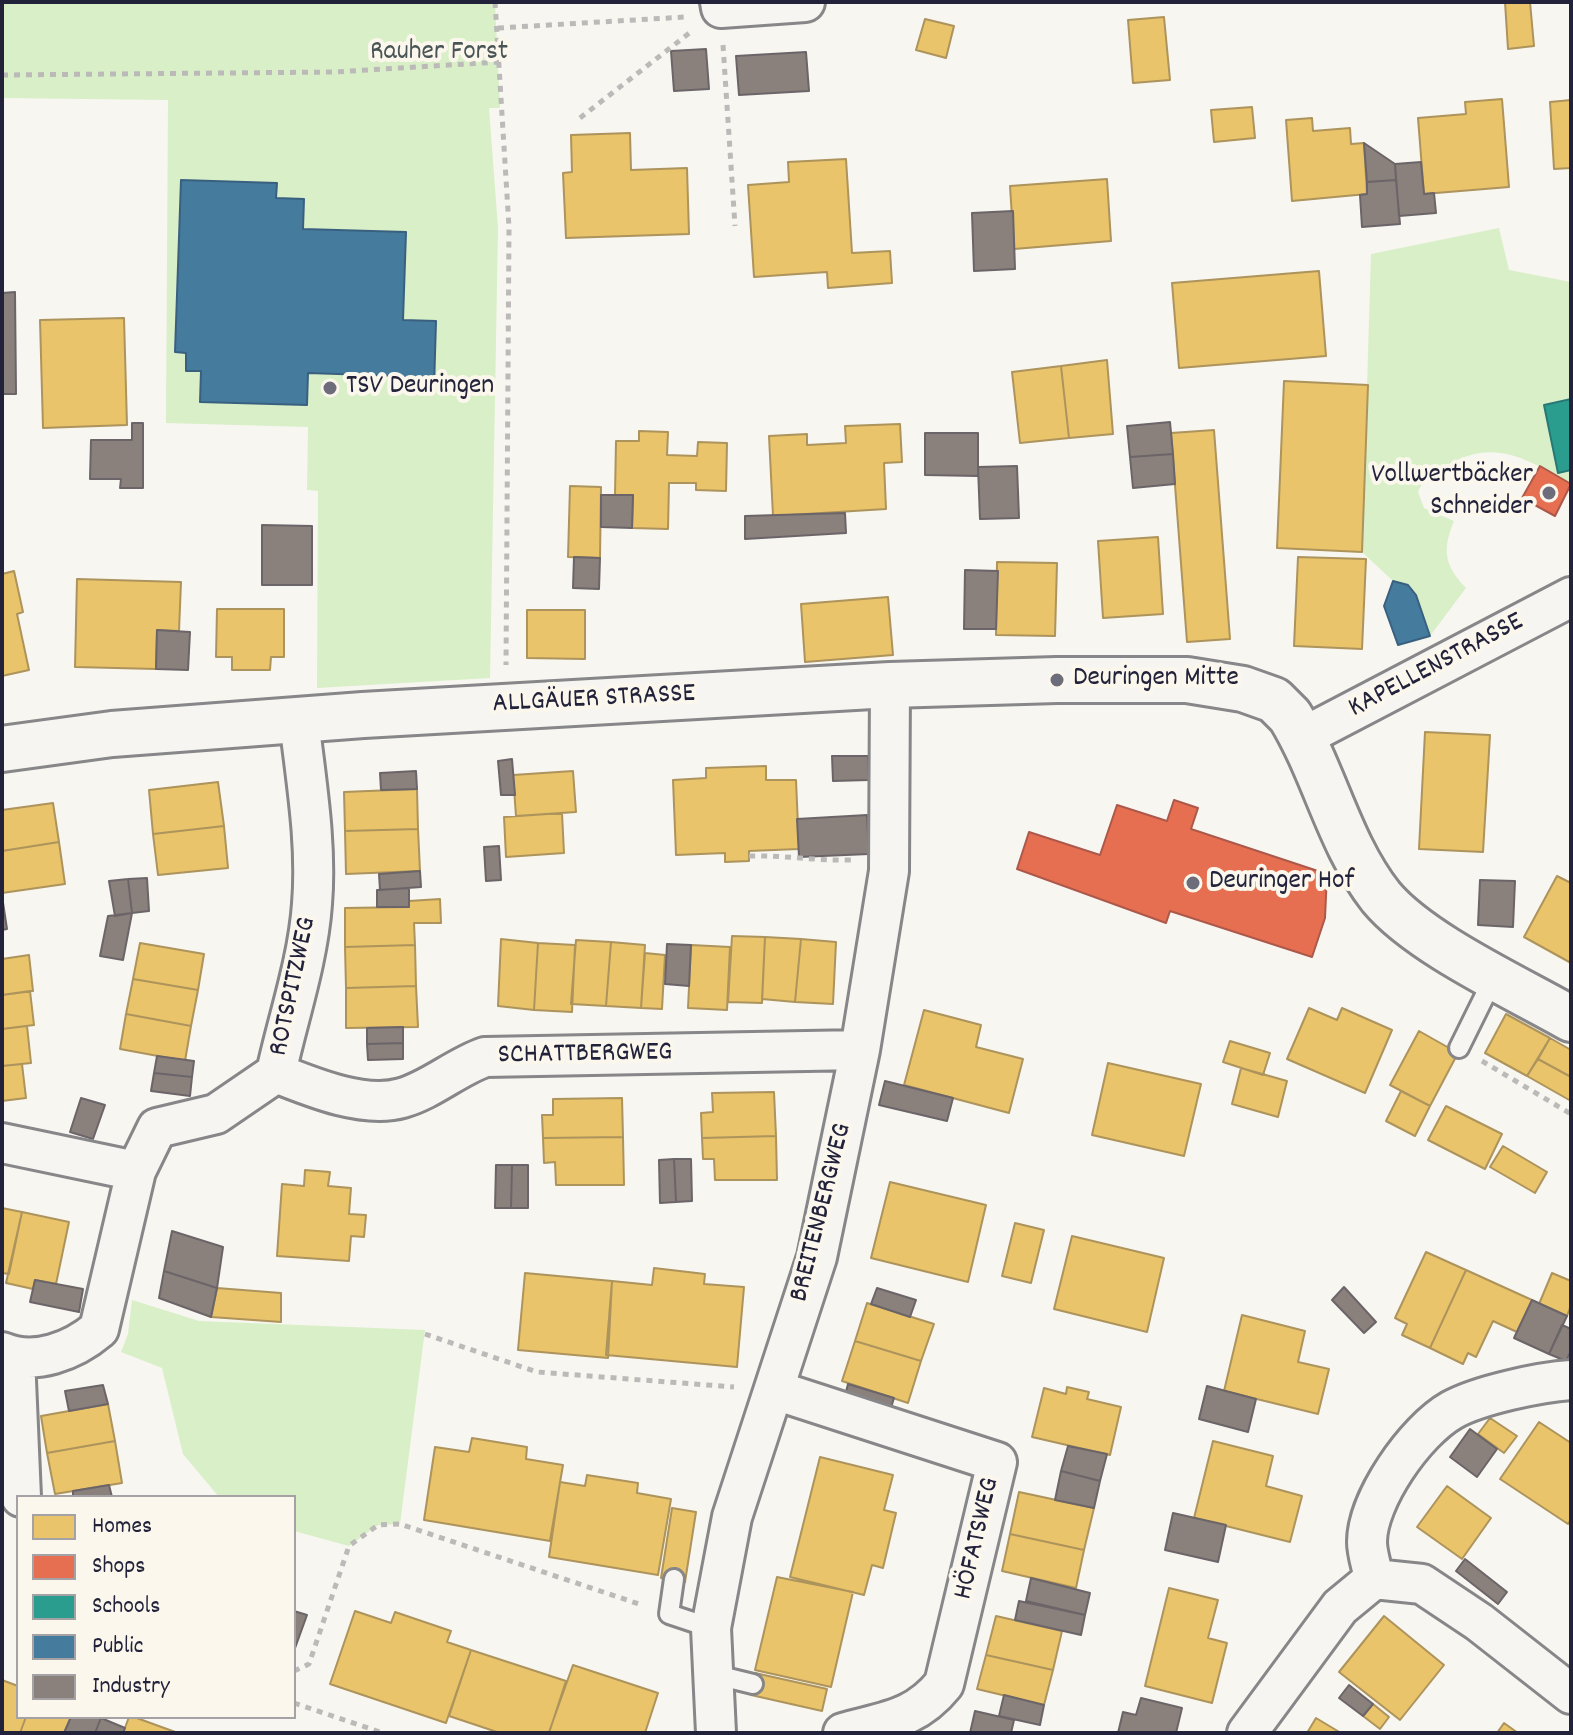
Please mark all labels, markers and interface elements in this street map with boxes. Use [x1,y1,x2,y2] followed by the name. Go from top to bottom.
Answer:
[370,37,508,71] park label: Rauher Forst
[346,371,494,405] place label: TSV Deuringen
[321,379,339,397] marker: TSV Deuringen
[1371,460,1533,526] place label: Vollwertbäcker Schneider
[1540,484,1558,502] marker: Vollwertbäcker Schneider
[1344,607,1530,727] street label: KAPELLENSTRASSE
[1073,663,1239,697] place label: Deuringen Mitte
[1048,671,1066,689] marker: Deuringen Mitte
[492,679,696,723] street label: ALLGÄUER STRASSE
[1209,866,1354,900] place label: Deuringer Hof
[1184,874,1202,892] marker: Deuringer Hof
[264,914,326,1060] street label: ROTSPITZWEG
[497,1038,673,1074] street label: SCHATTBERGWEG
[785,1120,861,1306] street label: BREITENBERGWEG
[949,1475,1009,1603] street label: HÖFATSWEG
[16,1495,296,1719] legend
[92,1510,152,1544] text: Homes
[92,1550,145,1584] text: Shops
[92,1590,160,1624] text: Schools
[92,1630,143,1664] text: Public
[92,1670,170,1704] text: Industry

